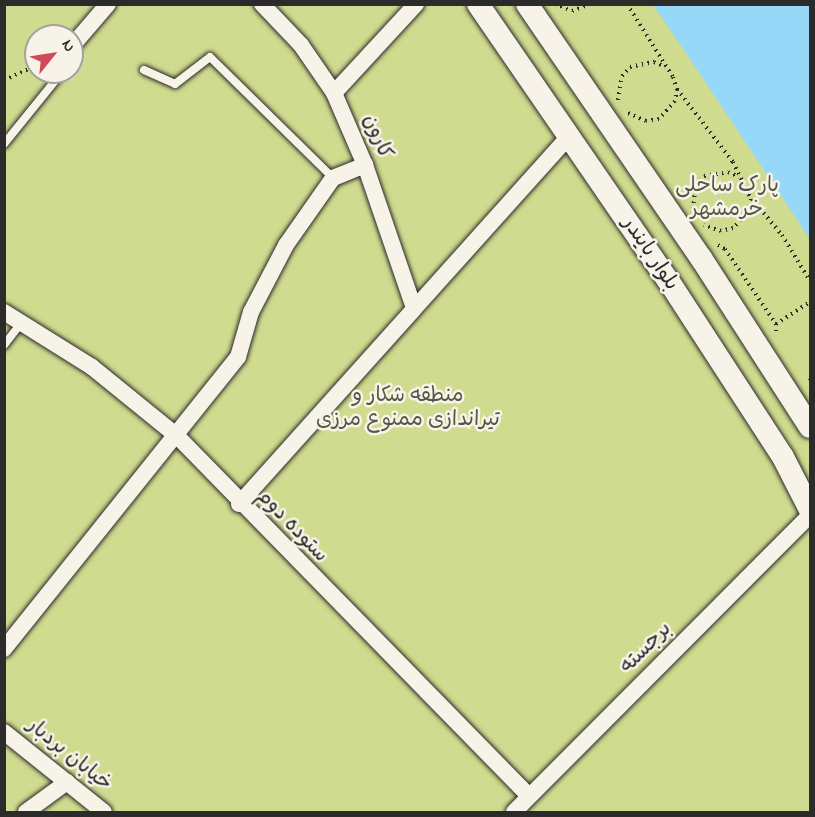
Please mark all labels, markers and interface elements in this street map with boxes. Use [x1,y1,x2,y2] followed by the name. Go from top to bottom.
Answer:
[24,24,84,84] north arrow
[55,35,81,57] text: N
[356,111,398,163] street label: کارون
[675,173,779,223] park label: پارک ساحلی خرمشهر
[616,212,684,296] street label: بلوار بایندر
[316,383,500,433] park label: منطقه شکار و تیراندازی ممنوع مرزی
[251,484,333,568] street label: ستوده دوم
[615,617,677,679] street label: برجسته
[21,713,117,797] street label: خیابان بردبار

